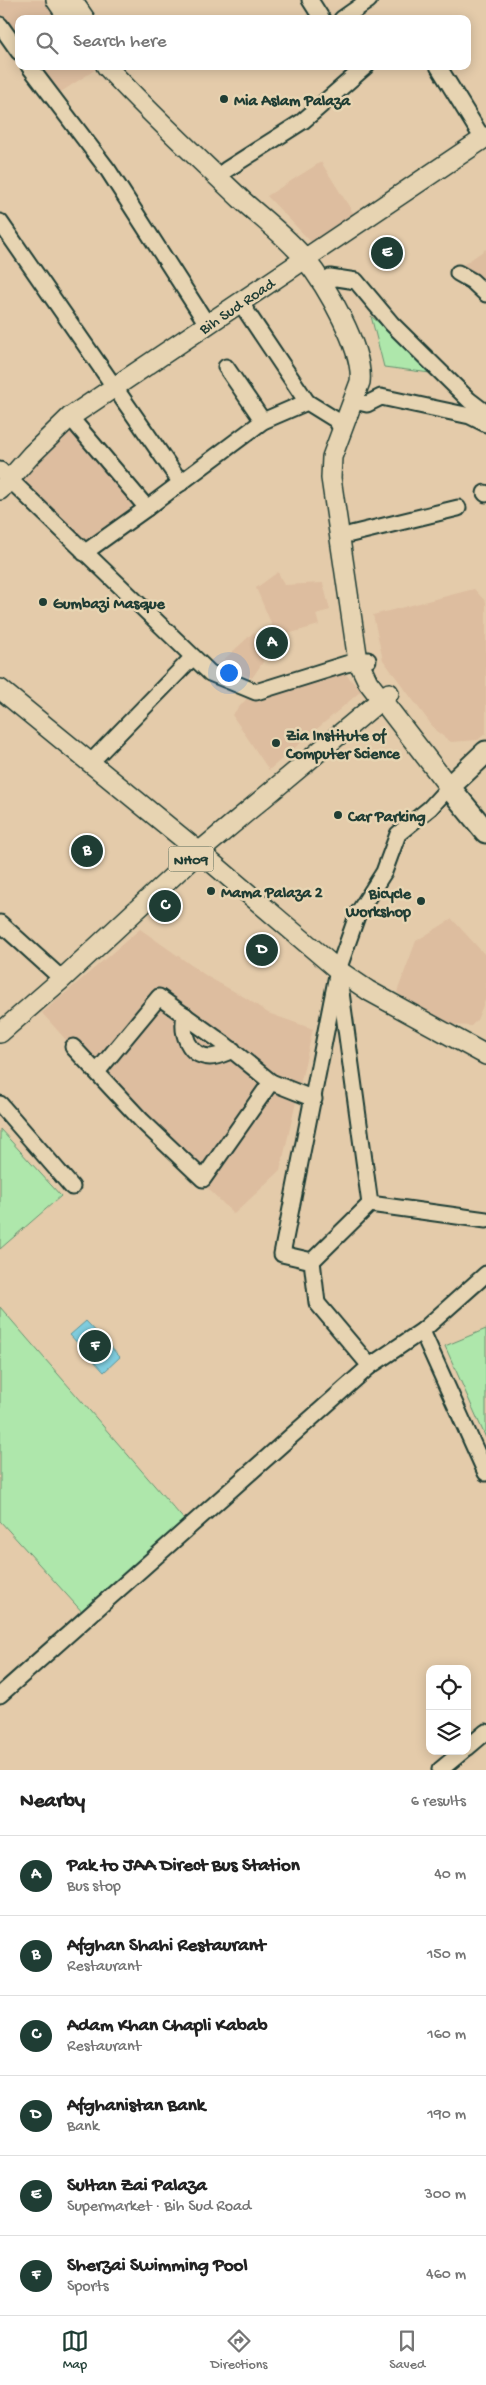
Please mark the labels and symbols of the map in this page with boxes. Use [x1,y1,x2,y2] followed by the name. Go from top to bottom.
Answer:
[218,93,230,105] marker: Mia Aslam Palaza
[234,93,351,112] place label: Mia Aslam Palaza
[371,234,403,272] pin: E
[196,275,281,341] street label: Bih Sud Road
[37,596,49,608] marker: Gumbazi Masque
[53,596,166,615] place label: Gumbazi Masque
[256,624,288,662] pin: A
[216,660,242,686] your location
[285,727,401,765] place label: Zia Institute of Computer Science
[270,737,282,749] marker: Zia Institute of Computer Science
[332,809,344,821] marker: Car Parking
[347,809,426,828] place label: Car Parking
[71,832,103,870] pin: B
[168,846,214,872] road number: NH09
[205,885,217,897] marker: Mama Palaza 2
[221,885,323,904] place label: Mama Palaza 2
[345,886,412,923] place label: Bicycle Workshop
[149,887,181,925] pin: C
[415,895,427,907] marker: Bicycle Workshop
[246,931,278,969] pin: D
[79,1327,111,1365] pin: F

